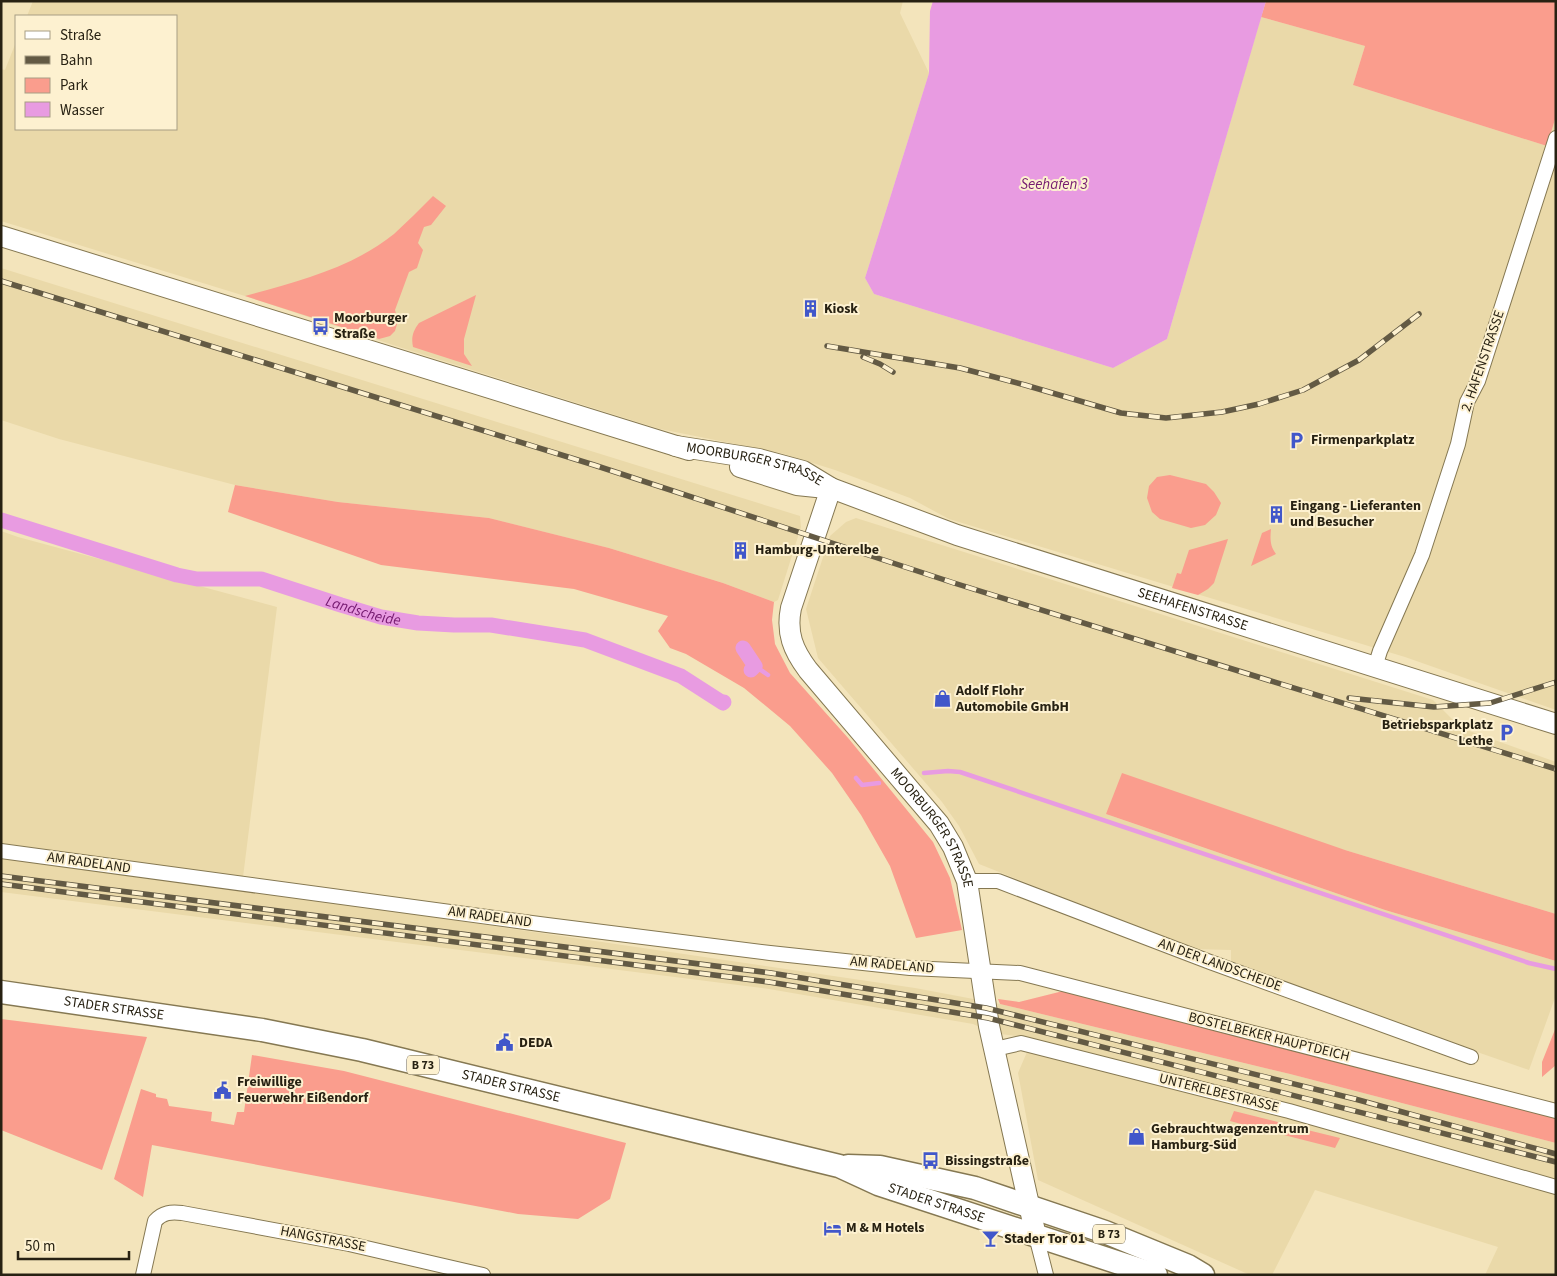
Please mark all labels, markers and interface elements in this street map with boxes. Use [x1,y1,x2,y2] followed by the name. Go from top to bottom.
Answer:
[15,15,178,130] legend
[60,25,101,46] text: Straße
[60,50,93,71] text: Bahn
[60,75,89,96] text: Park
[60,100,105,121] text: Wasser
[1020,174,1088,195] water label: Seehafen 3
[800,299,820,319] building icon: Kiosk
[824,299,858,319] place label: Kiosk
[334,308,408,344] place label: Moorburger Straße
[1456,308,1510,414] street label: 2. HAFENSTRASSE
[310,316,330,336] bus stop icon: Moorburger Straße
[1287,430,1307,450] parking icon: Firmenparkplatz
[1311,430,1415,450] place label: Firmenparkplatz
[685,438,827,491] street label: MOORBURGER STRASSE
[1290,496,1421,532] place label: Eingang - Lieferanten und Besucher
[1266,504,1286,524] building icon: Eingang - Lieferanten und Besucher
[731,540,751,560] building icon: Hamburg-Unterelbe
[755,540,879,560] place label: Hamburg-Unterelbe
[1135,583,1250,636] street label: SEEHAFENSTRASSE
[323,590,402,631] water label: Landscheide
[955,681,1069,717] place label: Adolf Flohr Automobile GmbH
[932,689,952,709] shop icon: Adolf Flohr Automobile GmbH
[1382,715,1494,751] place label: Betriebsparkplatz Lethe
[1497,723,1517,743] parking icon: Betriebsparkplatz Lethe
[885,764,978,889] street label: MOORBURGER STRASSE
[46,847,132,879] street label: AM RADELAND
[447,901,533,933] street label: AM RADELAND
[1156,933,1284,997] street label: AN DER LANDSCHEIDE
[849,951,935,979] street label: AM RADELAND
[62,991,165,1026] street label: STADER STRASSE
[1186,1007,1352,1067] street label: BOSTELBEKER HAUPTDEICH
[495,1033,515,1053] public building icon: DEDA
[519,1033,553,1053] place label: DEDA
[407,1056,439,1074] road number: B 73
[460,1065,562,1108] street label: STADER STRASSE
[1157,1068,1281,1118] street label: UNTERELBESTRASSE
[237,1072,370,1108] place label: Freiwillige Feuerwehr Eißendorf
[213,1080,233,1100] public building icon: Freiwillige Feuerwehr Eißendorf
[1151,1119,1309,1155] place label: Gebrauchtwagenzentrum Hamburg-Süd
[1127,1127,1147,1147] shop icon: Gebrauchtwagenzentrum Hamburg-Süd
[921,1151,941,1171] bus stop icon: Bissingstraße
[945,1151,1029,1171] place label: Bissingstraße
[885,1178,987,1228] street label: STADER STRASSE
[822,1218,842,1238] hotel icon: M & M Hotels
[846,1218,924,1238] place label: M & M Hotels
[278,1221,368,1257] street label: HANGSTRASSE
[1093,1224,1125,1244] road number: B 73
[18,1228,129,1260] scale bar
[980,1229,1000,1249] bar icon: Stader Tor 01
[1004,1229,1085,1249] place label: Stader Tor 01
[25,1236,55,1257] text: 50 m

